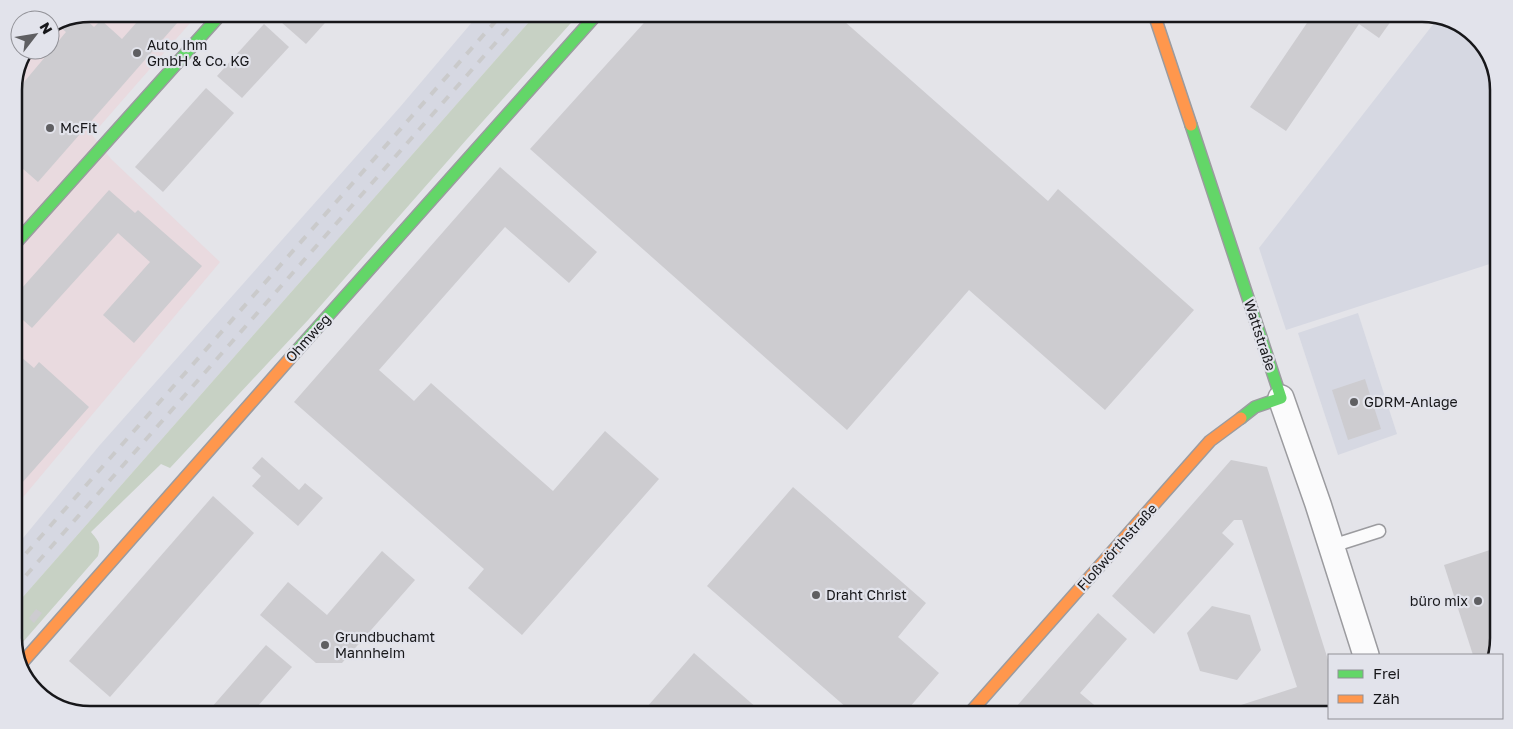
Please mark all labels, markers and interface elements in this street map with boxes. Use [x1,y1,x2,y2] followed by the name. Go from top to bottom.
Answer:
[10,10,60,60] north arrow
[37,19,57,37] text: N
[147,36,250,69] place label: Auto Ihm GmbH & Co. KG
[131,47,143,59] marker: Auto Ihm GmbH & Co. KG
[60,119,97,136] place label: McFit
[44,122,56,134] marker: McFit
[1241,297,1280,373] street label: Wattstraße
[282,310,334,365] street label: Ohmweg
[1364,393,1458,410] place label: GDRM-Anlage
[1348,396,1360,408] marker: GDRM-Anlage
[1073,500,1160,594] street label: Floßwörthstraße
[826,586,907,603] place label: Draht Christ
[810,589,822,601] marker: Draht Christ
[1410,592,1468,609] place label: büro mix
[1472,595,1484,607] marker: büro mix
[335,628,435,661] place label: Grundbuchamt Mannheim
[319,639,331,651] marker: Grundbuchamt Mannheim
[1328,654,1503,719] legend
[1373,664,1400,682] text: Frei
[1373,689,1400,707] text: Zäh

